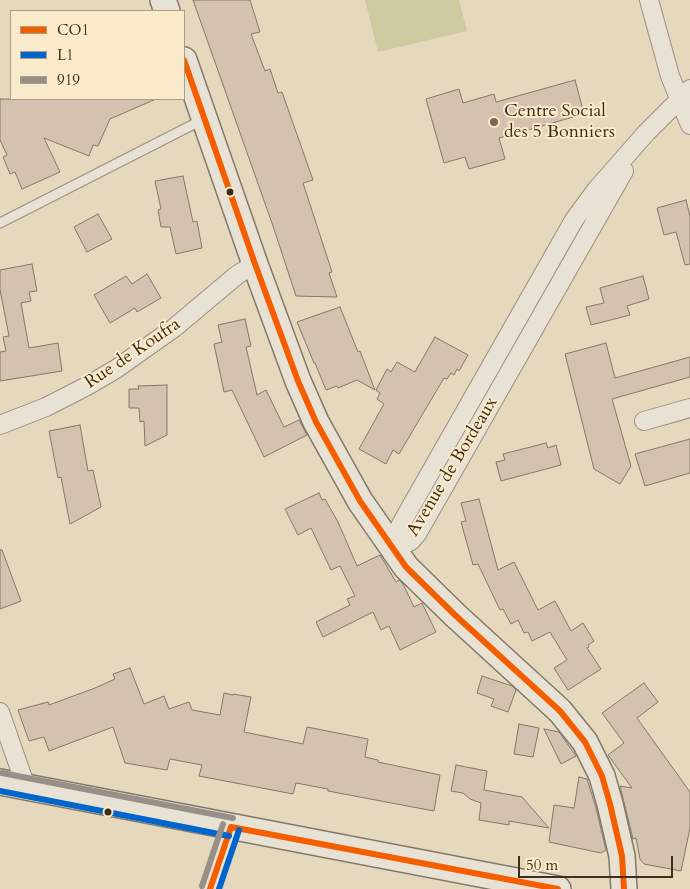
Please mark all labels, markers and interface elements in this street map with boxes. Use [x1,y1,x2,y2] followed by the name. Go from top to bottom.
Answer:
[10,10,185,100] legend
[57,20,89,40] text: CO1
[57,45,74,65] text: L1
[57,70,80,90] text: 919
[504,101,615,144] place label: Centre Social des 5 Bonniers
[488,116,500,128] marker: Centre Social des 5 Bonniers
[225,187,235,197] unlabelled marker
[81,314,185,394] street label: Rue de Koufra
[403,393,503,541] street label: Avenue de Bordeaux
[103,807,113,817] unlabelled marker
[520,846,675,878] scale bar
[526,855,558,875] text: 50 m

